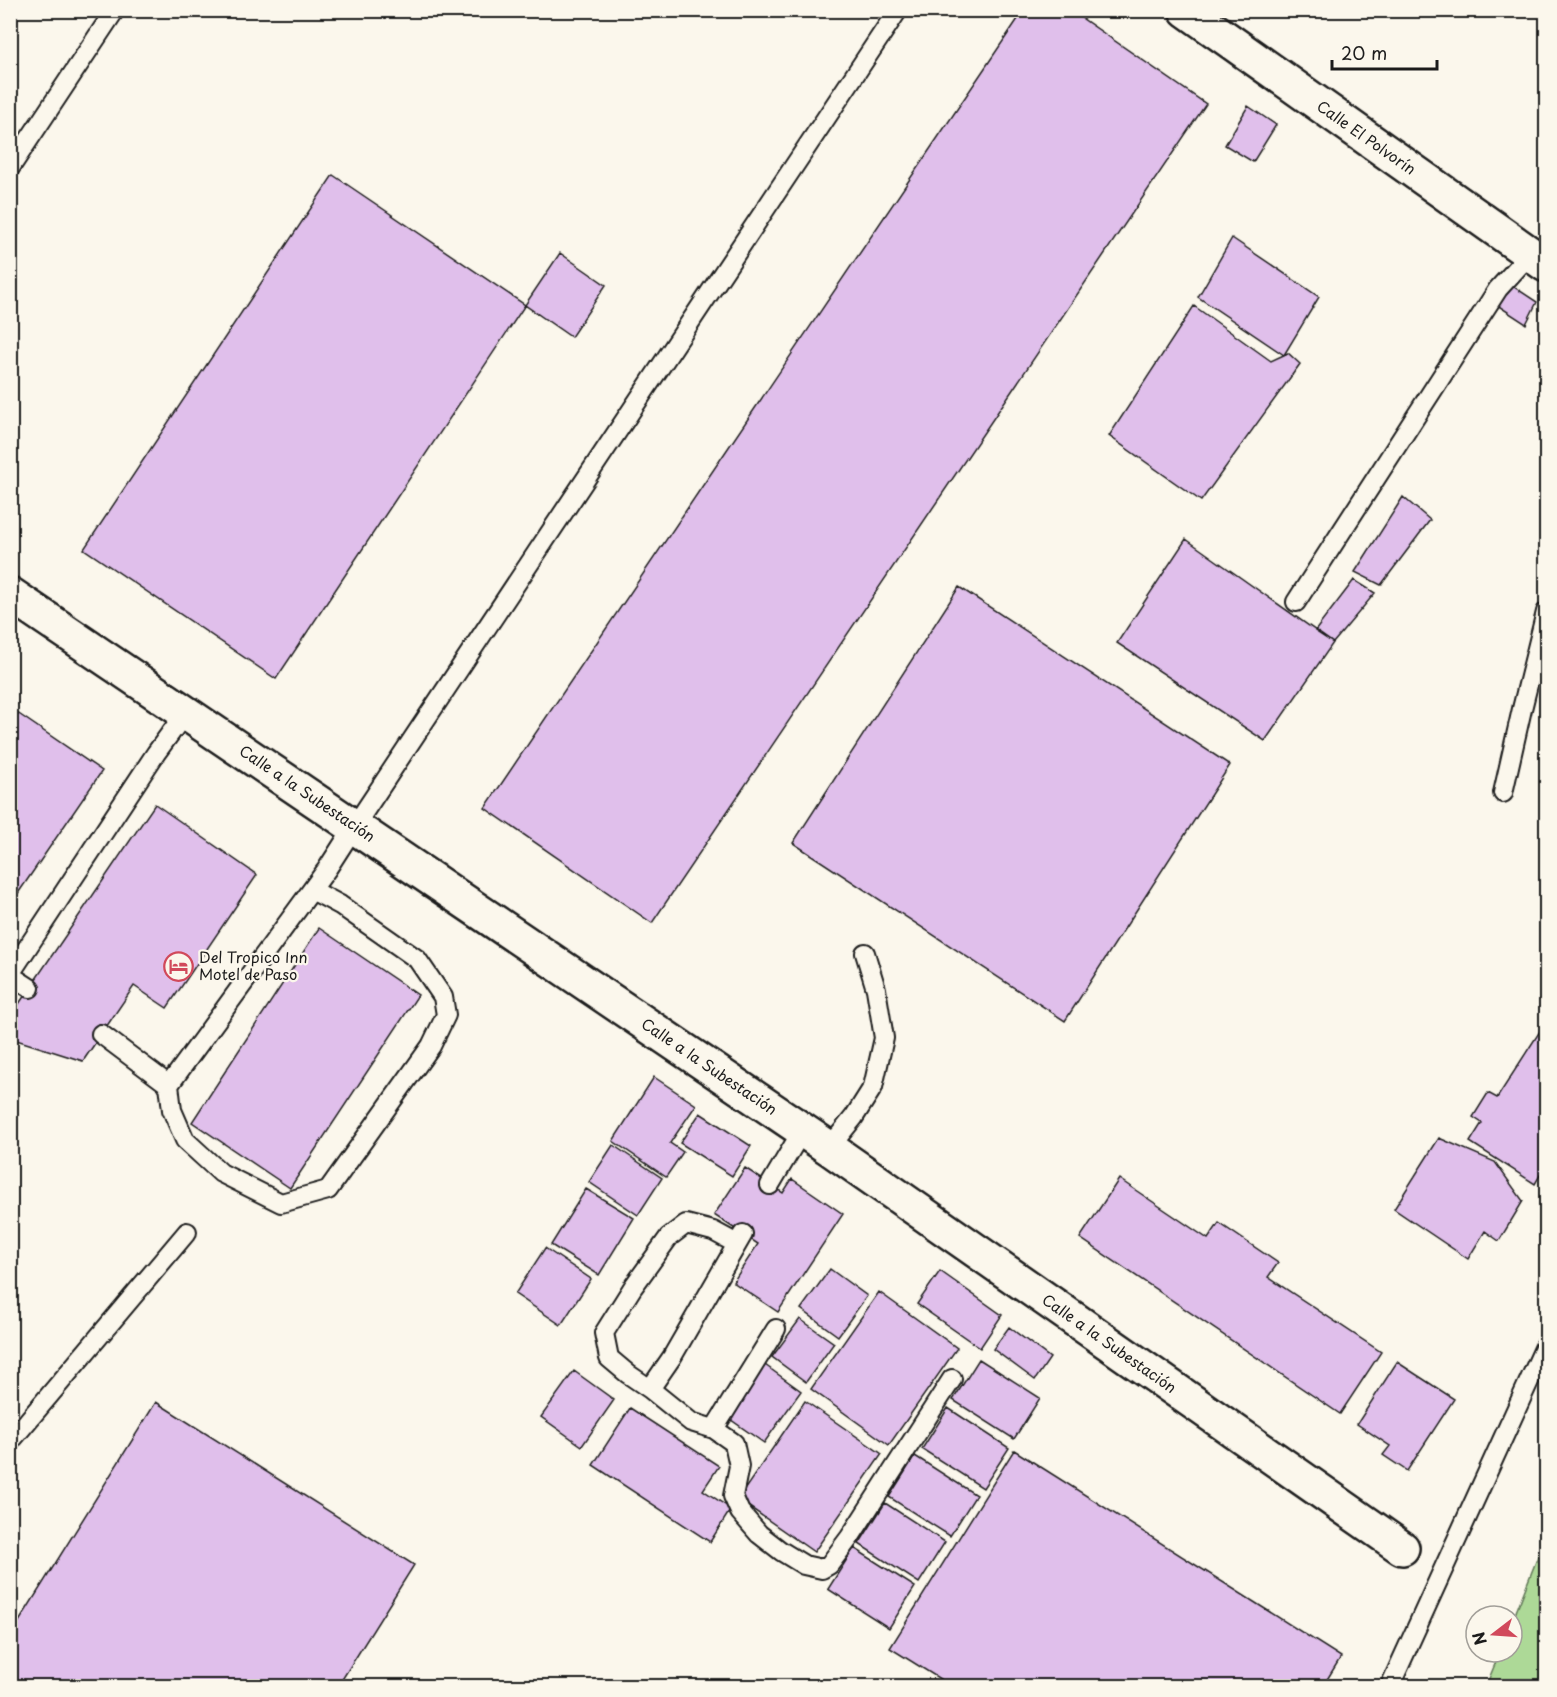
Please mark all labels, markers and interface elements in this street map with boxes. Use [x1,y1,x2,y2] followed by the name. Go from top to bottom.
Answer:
[1332,33,1437,71] scale bar
[1341,39,1387,66] text: 20 m
[1313,94,1421,180] street label: Calle El Polvorín
[235,739,380,847] street label: Calle a la Subestación
[199,945,308,985] place label: Del Tropico Inn Motel de Paso
[162,951,194,983] hotel icon: Del Tropico Inn Motel de Paso
[637,1012,782,1120] street label: Calle a la Subestación
[1038,1288,1182,1398] street label: Calle a la Subestación
[1464,1604,1524,1664] north arrow
[1465,1629,1492,1648] text: N

